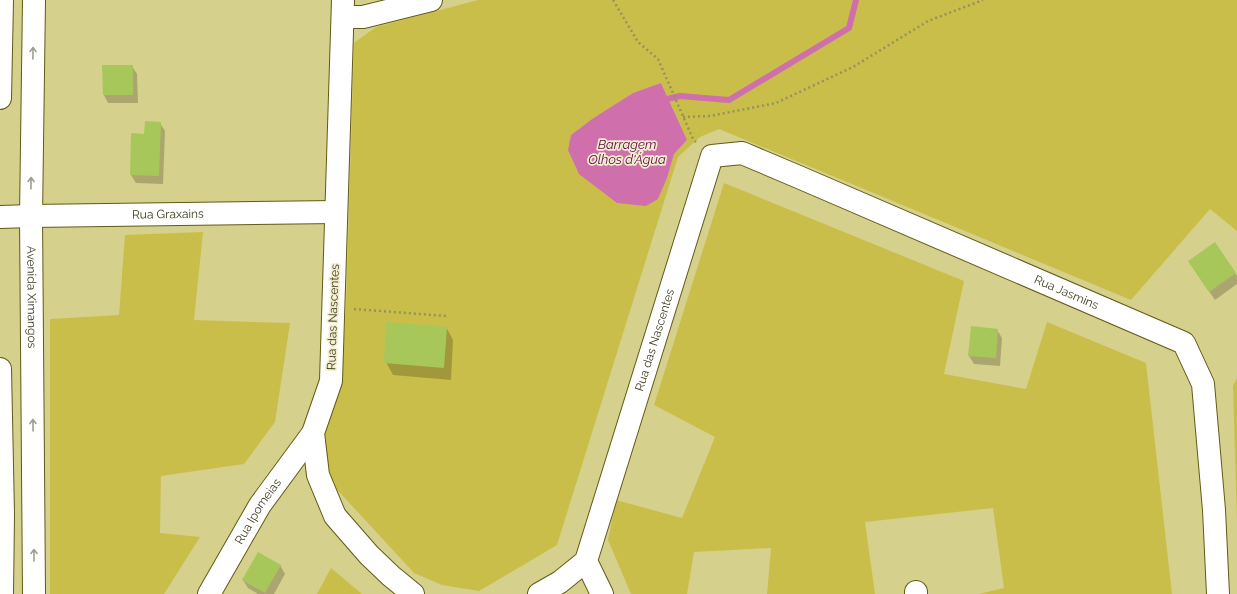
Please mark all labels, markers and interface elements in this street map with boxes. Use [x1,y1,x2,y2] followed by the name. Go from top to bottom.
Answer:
[30,47,37,60] one-way arrow
[588,137,666,167] water label: Barragem Olhos d'Água
[27,177,35,190] one-way arrow
[132,207,204,222] street label: Rua Graxains
[24,246,39,349] street label: Avenida Ximangos
[324,264,342,370] street label: Rua das Nascentes
[1032,272,1101,312] street label: Rua Jasmins
[632,287,677,393] street label: Rua das Nascentes
[29,419,37,432] one-way arrow
[232,476,284,547] street label: Rua Ipomeias
[30,549,38,562] one-way arrow

